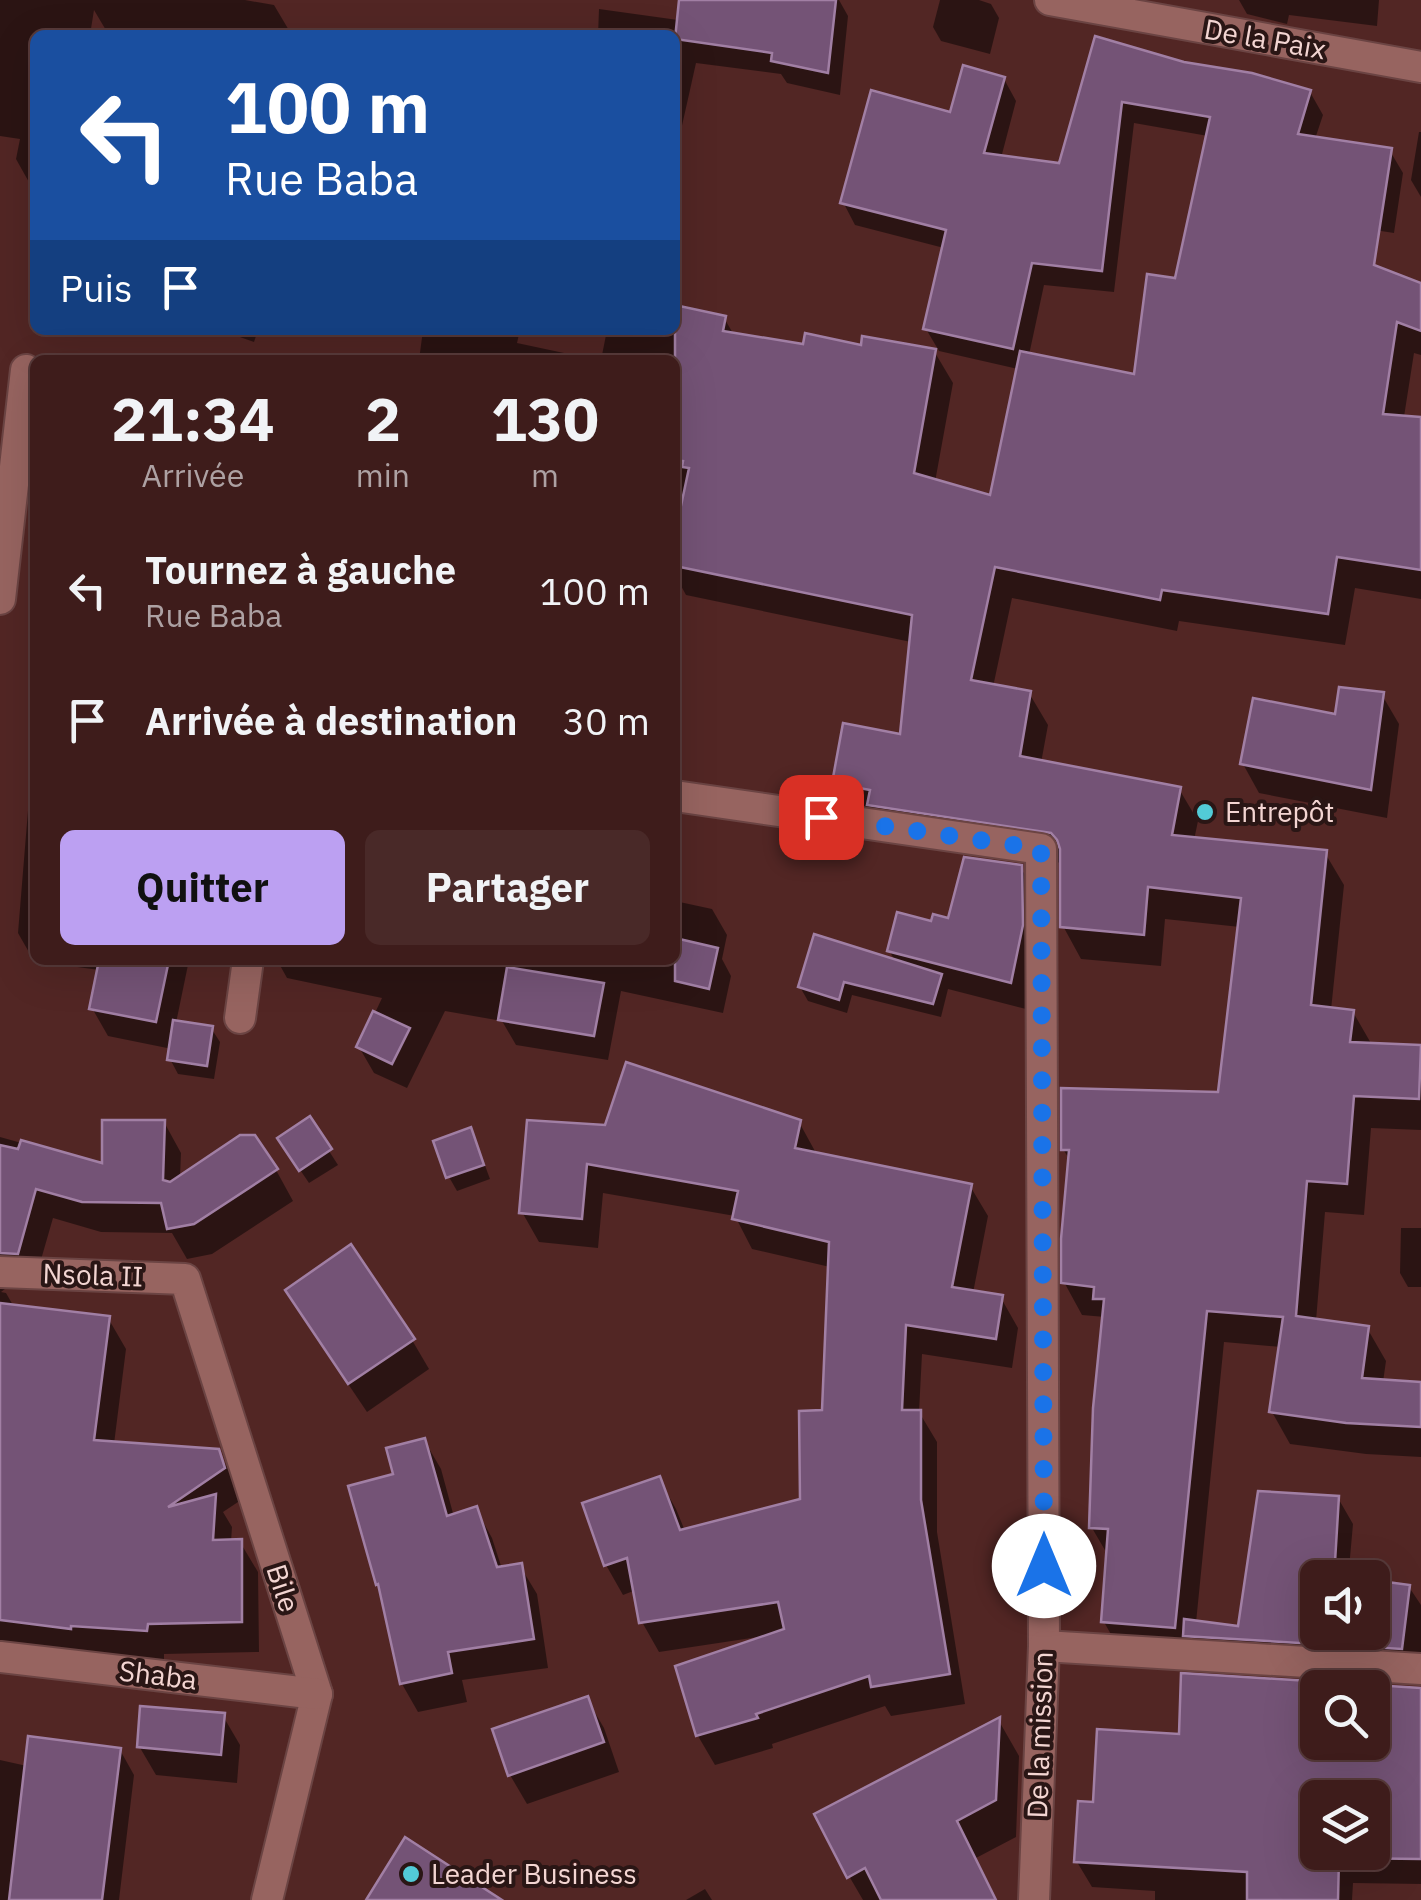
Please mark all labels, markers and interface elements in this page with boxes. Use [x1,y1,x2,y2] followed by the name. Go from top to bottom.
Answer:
[1201,10,1329,67] street label: De la Paix
[225,61,430,152] text: 100 m
[60,70,190,200] icon: left
[225,149,418,207] text: Rue Baba
[153,260,208,315] icon: arrive
[60,263,133,312] text: Puis
[111,379,275,458] text: 21:34
[365,379,401,458] text: 2
[491,379,599,458] text: 130
[142,454,244,496] text: Arrivée
[356,454,410,496] text: min
[531,454,559,496] text: m
[145,545,456,594] text: Tournez à gauche
[60,563,115,618] icon: left
[539,566,650,615] text: 100 m
[145,594,282,636] text: Rue Baba
[60,693,115,748] icon: arrive
[145,696,517,745] text: Arrivée à destination
[562,696,650,745] text: 30 m
[779,775,864,860] pin
[794,790,849,845] icon: arrive
[1225,793,1334,830] place label: Entrepôt
[1194,801,1216,823] marker: Entrepôt
[60,830,345,945] button: Quitter
[365,830,650,945] button: Partager
[42,1254,144,1295] street label: Nsola II
[992,1514,1096,1618] position arrow
[258,1559,309,1617] street label: Bile
[1300,1560,1390,1870] map controls
[1300,1560,1390,1650] button: sound
[117,1651,199,1698] street label: Shaba
[1018,1651,1061,1819] street label: De la mission
[1300,1670,1390,1760] button: search
[1300,1780,1390,1870] button: layers
[431,1855,637,1892] place label: Leader Business
[400,1863,422,1885] marker: Leader Business

